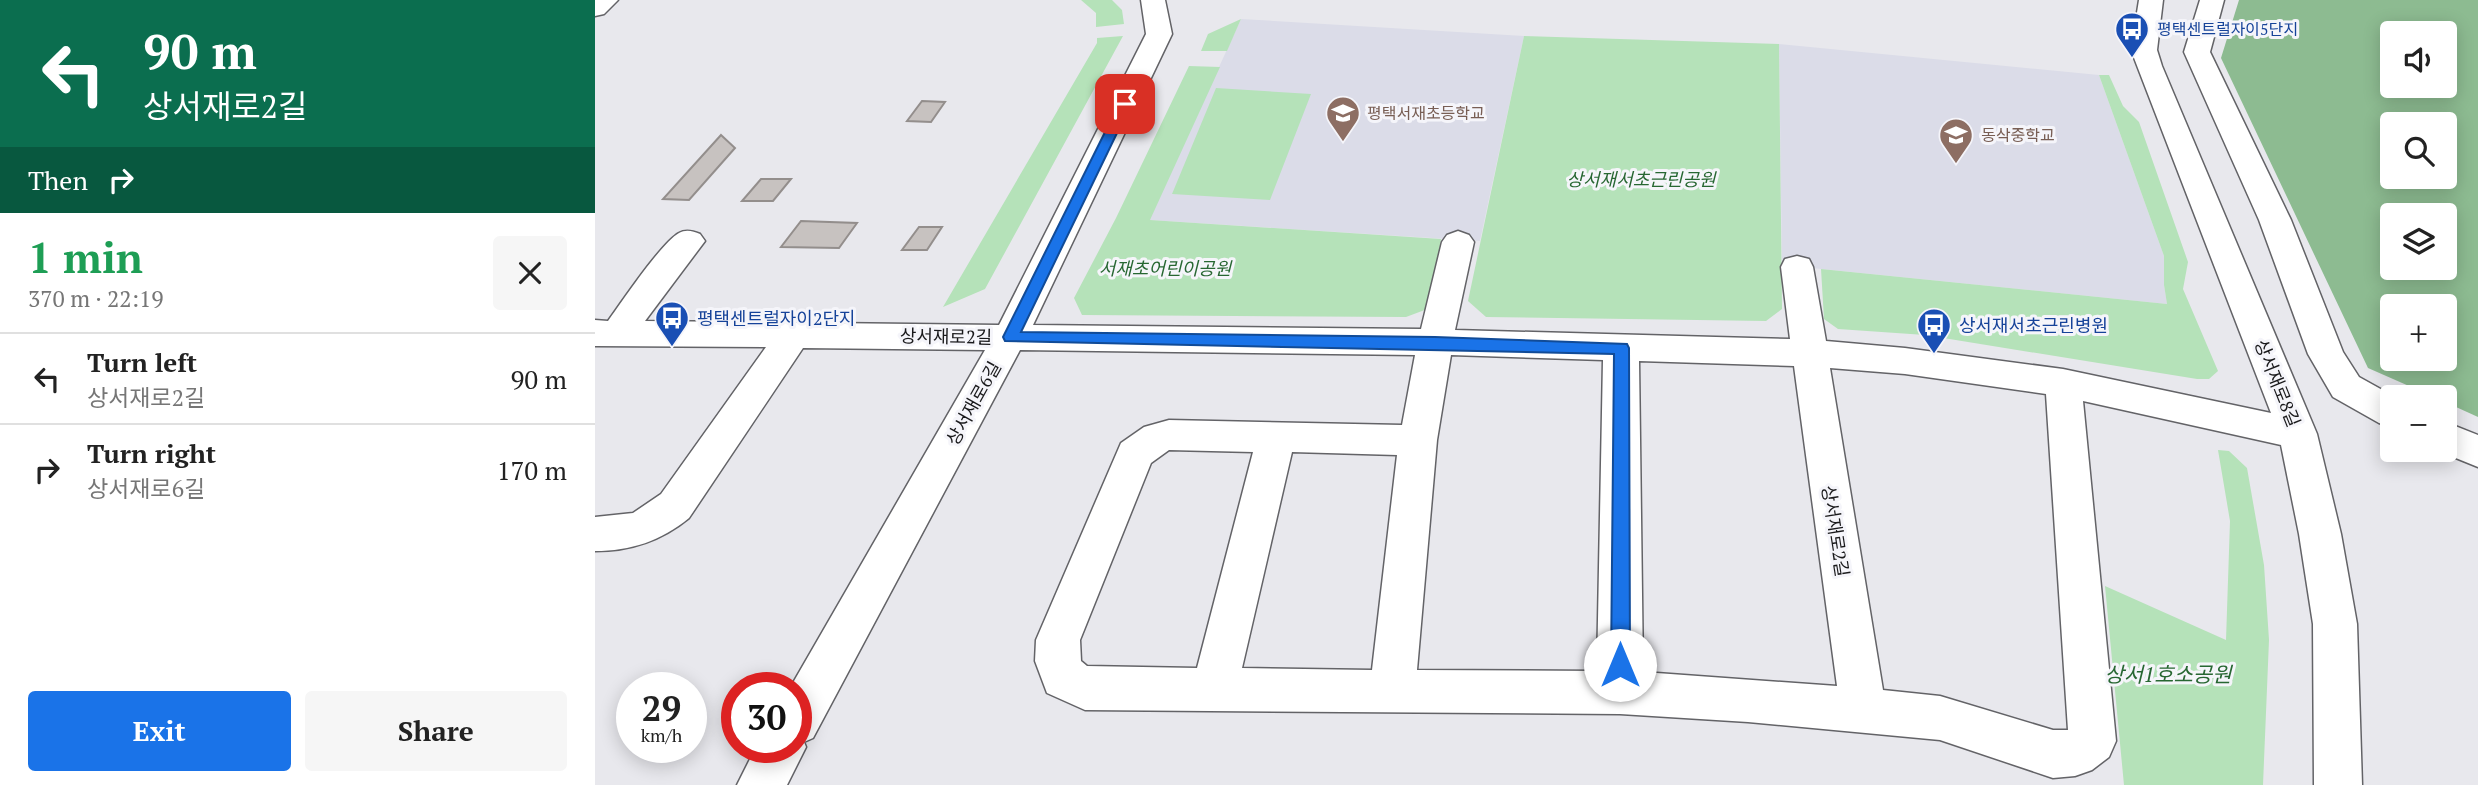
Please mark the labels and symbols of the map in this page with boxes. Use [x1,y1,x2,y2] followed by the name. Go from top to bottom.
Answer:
[2113,10,2151,59] bus stop icon: 평택센트럴자이5단지
[2157,18,2298,40] place label: 평택센트럴자이5단지
[1095,74,1155,134] pin
[1324,94,1362,143] school or university icon: 평택서재초등학교
[1367,102,1485,124] place label: 평택서재초등학교
[1937,116,1975,165] school or university icon: 동삭중학교
[1981,124,2055,146] place label: 동삭중학교
[1566,167,1717,191] park label: 상서재서초근린공원
[1099,256,1233,280] park label: 서재초어린이공원
[653,299,691,348] bus stop icon: 평택센트럴자이2단지
[697,306,856,330] place label: 평택센트럴자이2단지
[1915,306,1953,355] bus stop icon: 상서재서초근린병원
[1959,313,2108,337] place label: 상서재서초근린병원
[900,323,992,349] street label: 상서재로2길
[2250,336,2306,430] street label: 상서재로8길
[940,357,1006,449] street label: 상서재로6길
[1817,483,1855,579] street label: 상서재로2길
[1583,628,1657,702] position arrow
[2105,660,2233,688] park label: 상서1호소공원
[721,672,812,763] speed limit sign: 30

